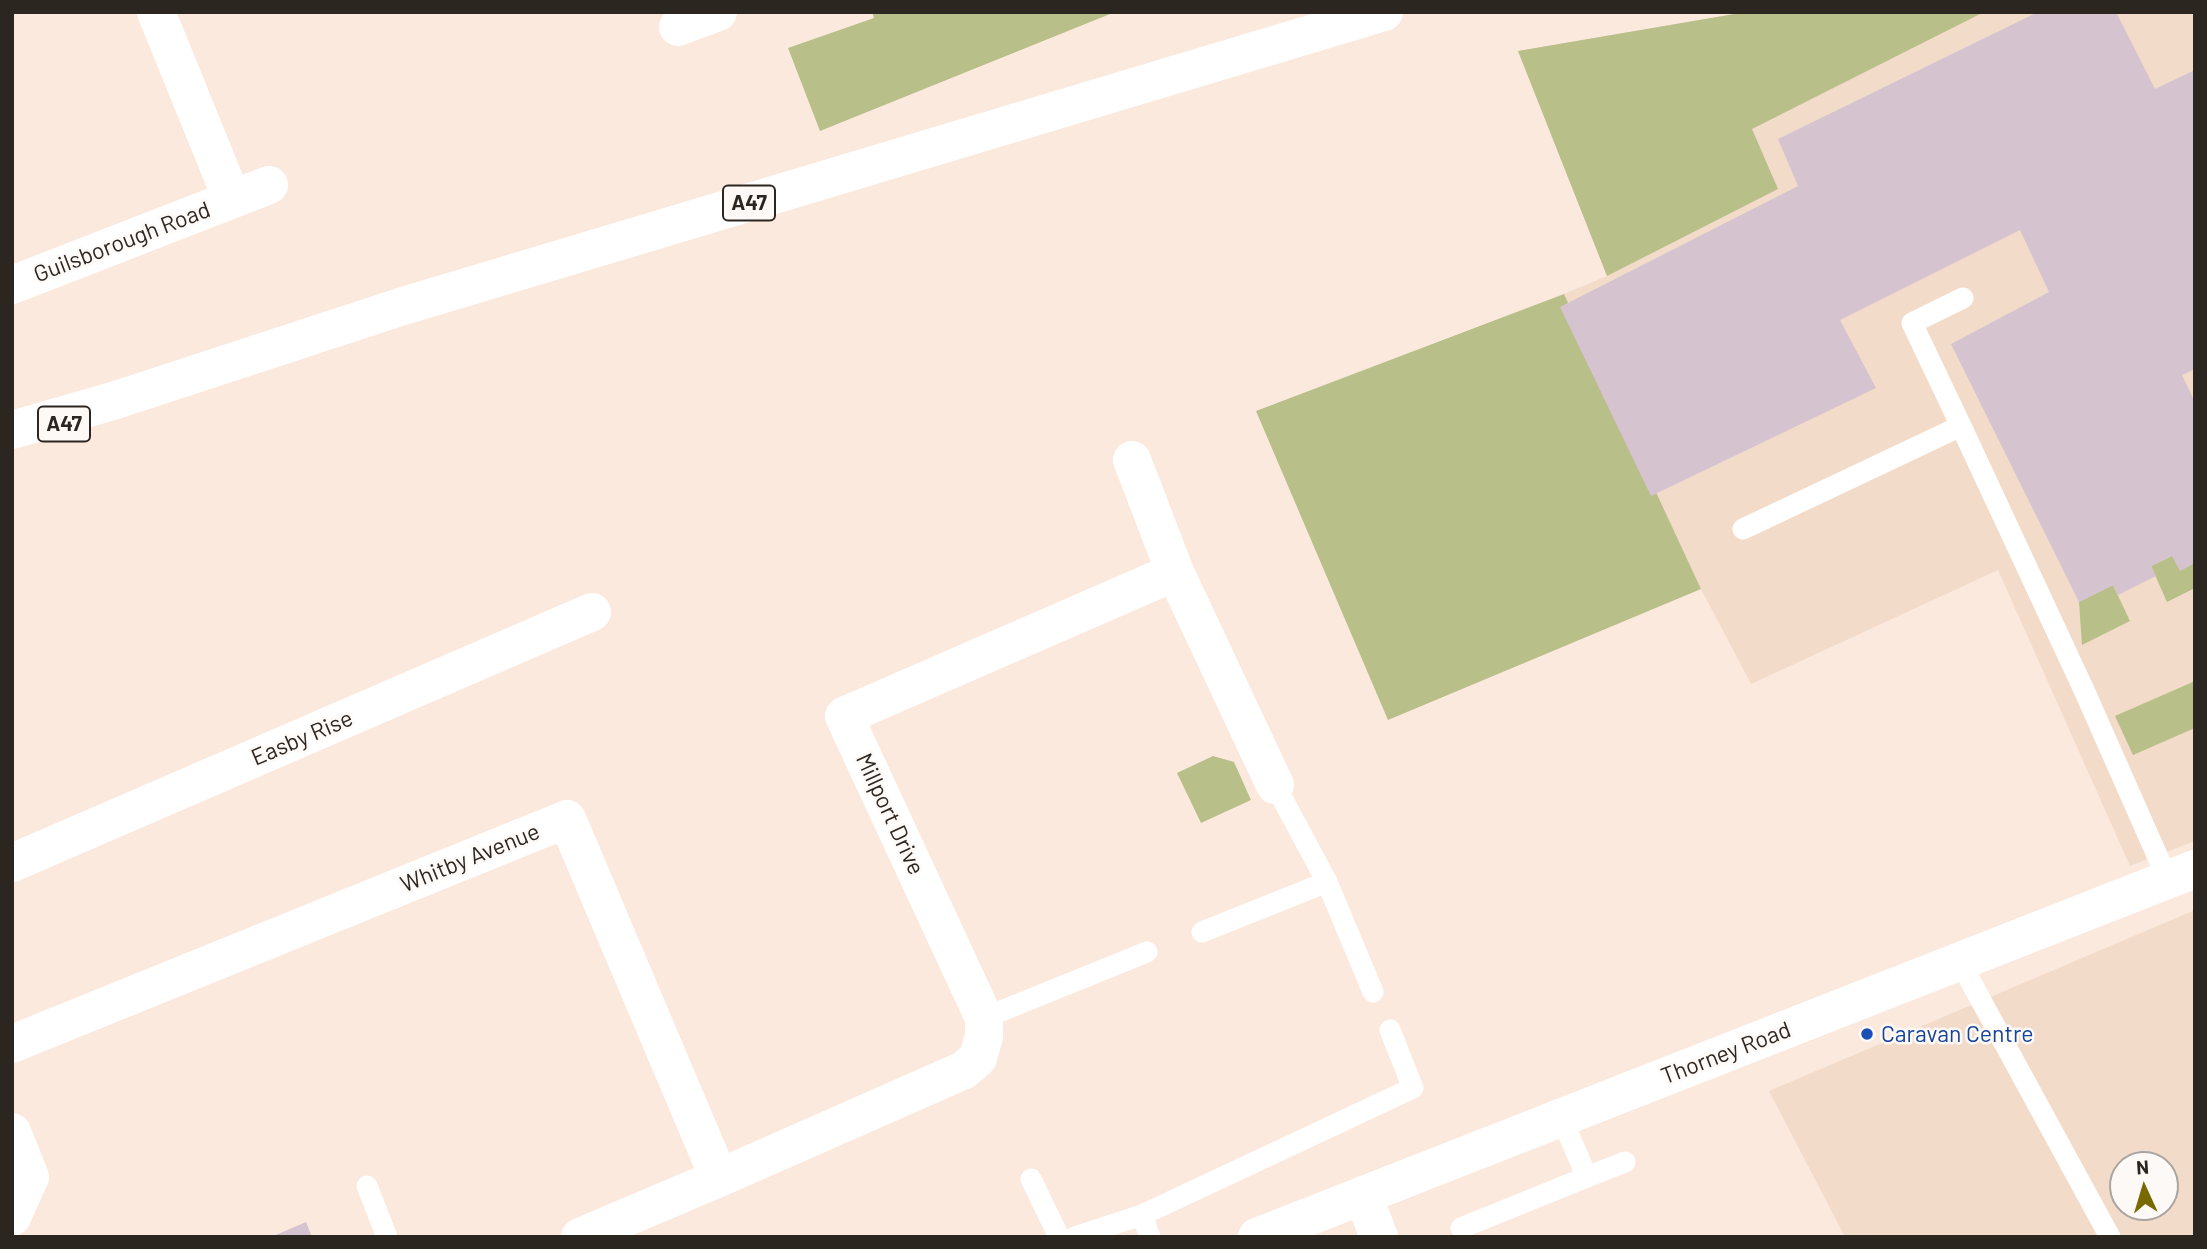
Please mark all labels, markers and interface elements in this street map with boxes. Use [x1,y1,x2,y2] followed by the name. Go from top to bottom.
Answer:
[723,186,775,220] road number: A47
[30,196,214,288] street label: Guilsborough Road
[38,406,90,442] road number: A47
[247,704,357,772] street label: Easby Rise
[850,749,930,879] street label: Millport Drive
[396,818,544,898] street label: Whitby Avenue
[1657,1016,1795,1090] street label: Thorney Road
[1881,1020,2033,1048] place label: Caravan Centre
[1859,1026,1875,1042] marker: Caravan Centre
[2109,1151,2179,1221] north arrow
[2136,1155,2150,1178] text: N

